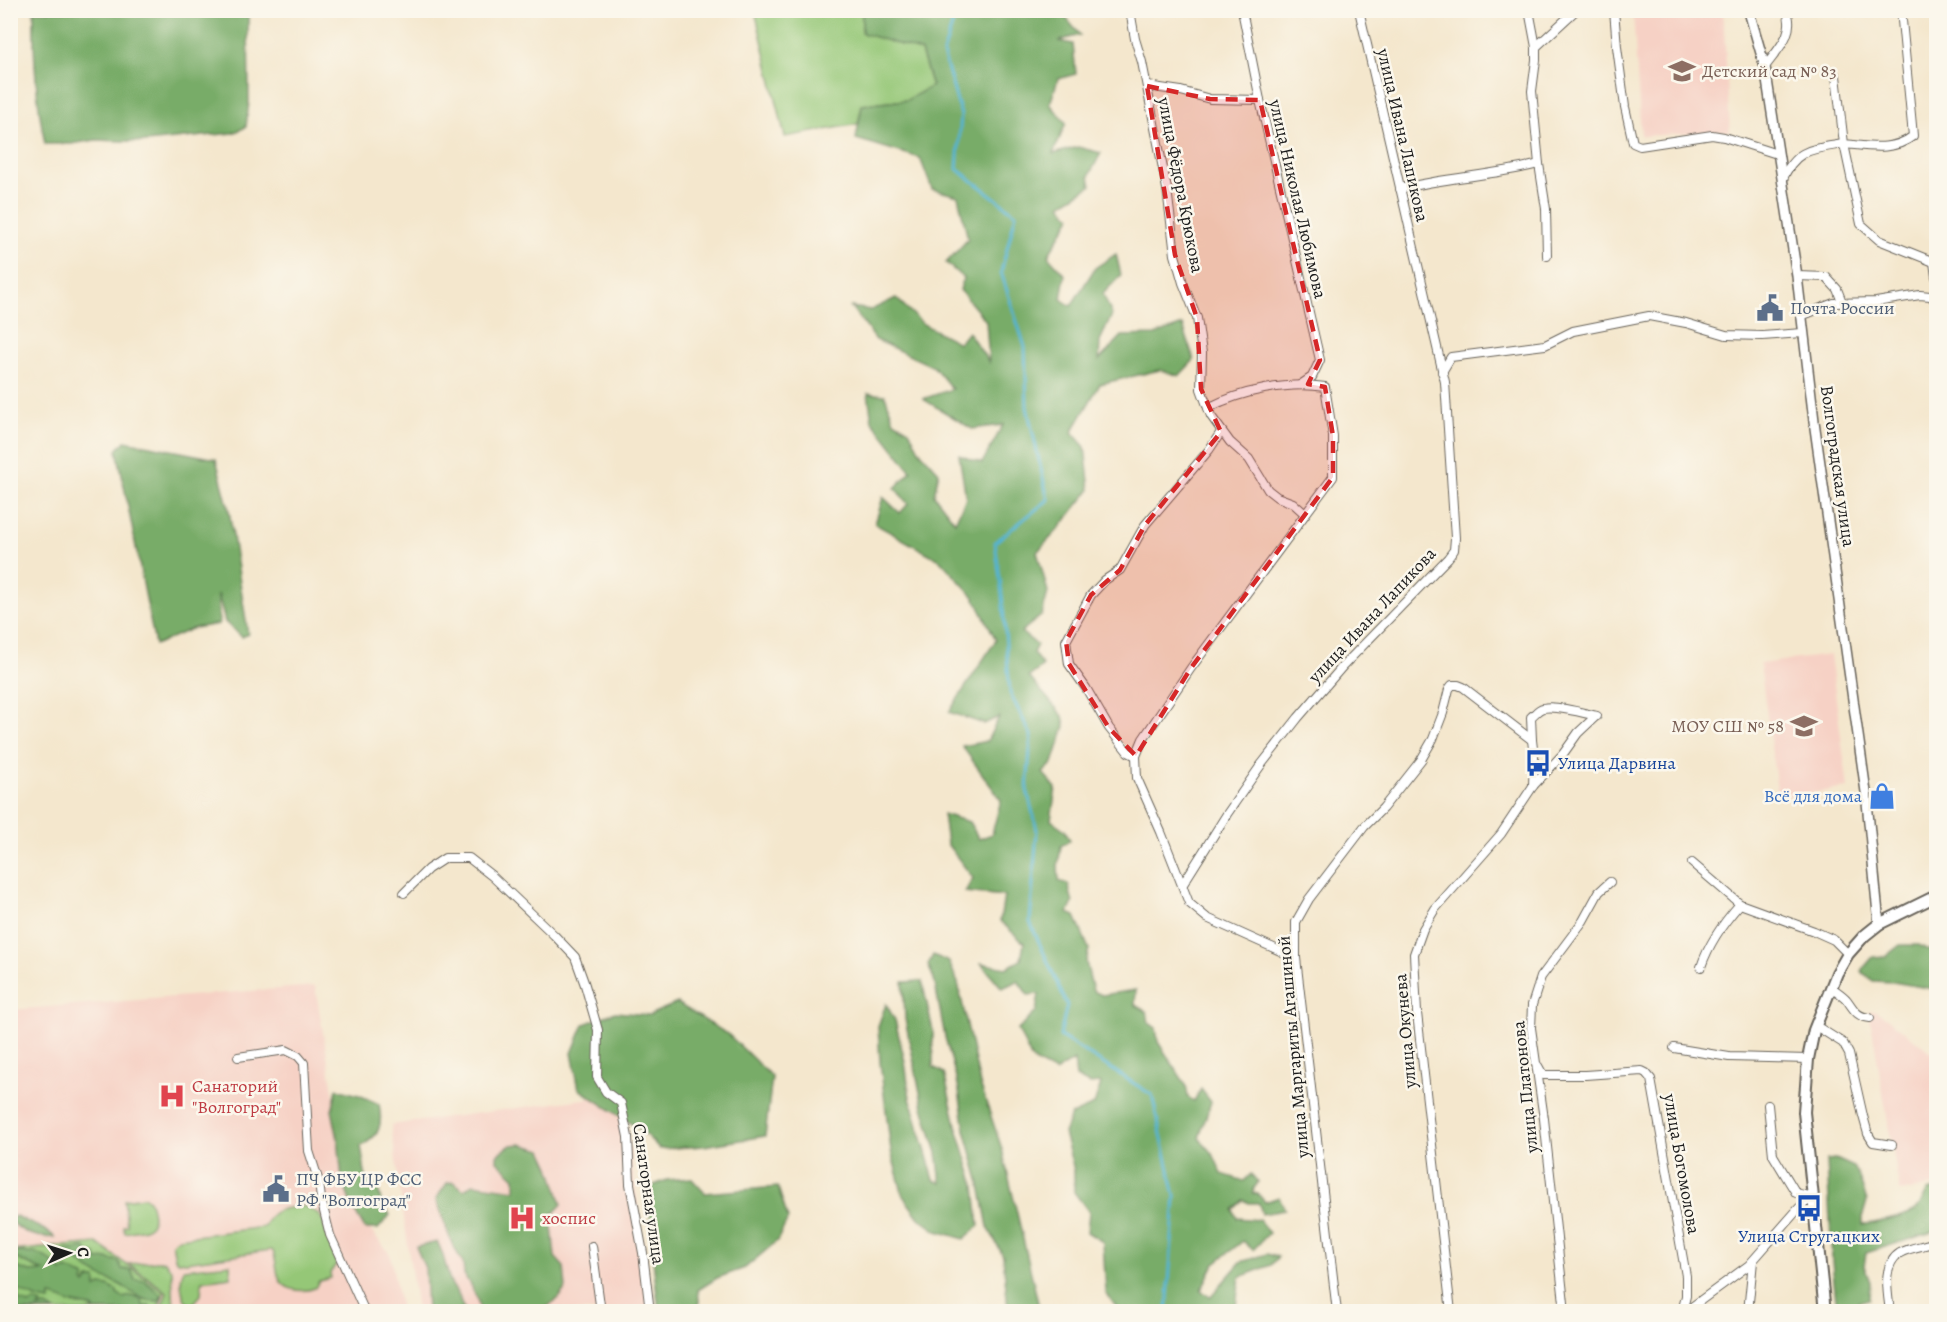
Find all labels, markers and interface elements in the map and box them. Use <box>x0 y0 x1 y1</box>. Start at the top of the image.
street label: улица Ивана Лапикова <box>1371 45 1435 225</box>
school or university icon: Детский сад № 83 <box>1667 56 1697 86</box>
place label: Детский сад № 83 <box>1702 59 1837 83</box>
street label: улица Фёдора Крюкова <box>1152 94 1210 276</box>
street label: улица Николая Любимова <box>1263 96 1333 302</box>
public building icon: Почта России <box>1755 293 1785 323</box>
place label: Почта России <box>1790 296 1895 320</box>
street label: Волгоградская улица <box>1815 384 1861 549</box>
street label: улица Ивана Лапикова <box>1302 541 1442 689</box>
school or university icon: МОУ СШ № 58 <box>1789 711 1819 741</box>
place label: МОУ СШ № 58 <box>1671 714 1784 738</box>
bus stop icon: Улица Дарвина <box>1523 748 1553 778</box>
place label: Улица Дарвина <box>1558 751 1677 775</box>
shop icon: Всё для дома <box>1867 781 1897 811</box>
place label: Всё для дома <box>1764 784 1863 808</box>
street label: улица Маргариты Агашиной <box>1271 935 1315 1160</box>
street label: улица Окунева <box>1388 972 1422 1090</box>
street label: улица Платонова <box>1506 1019 1544 1155</box>
place label: Санаторий "Волгоград" <box>192 1074 281 1119</box>
hospital icon: Санаторий "Волгоград" <box>157 1081 187 1111</box>
street label: улица Богомолова <box>1658 1091 1706 1237</box>
street label: Санаторная улица <box>627 1122 671 1267</box>
place label: ПЧ ФБУ ЦР ФСС РФ "Волгоград" <box>296 1167 422 1212</box>
public building icon: ПЧ ФБУ ЦР ФСС РФ "Волгоград" <box>261 1174 291 1204</box>
bus stop icon: Улица Стругацких <box>1794 1193 1824 1223</box>
hospital icon: хоспис <box>507 1203 537 1233</box>
place label: хоспис <box>542 1206 596 1230</box>
north arrow <box>39 1223 99 1283</box>
place label: Улица Стругацких <box>1738 1224 1880 1248</box>
text: С <box>72 1247 94 1258</box>

